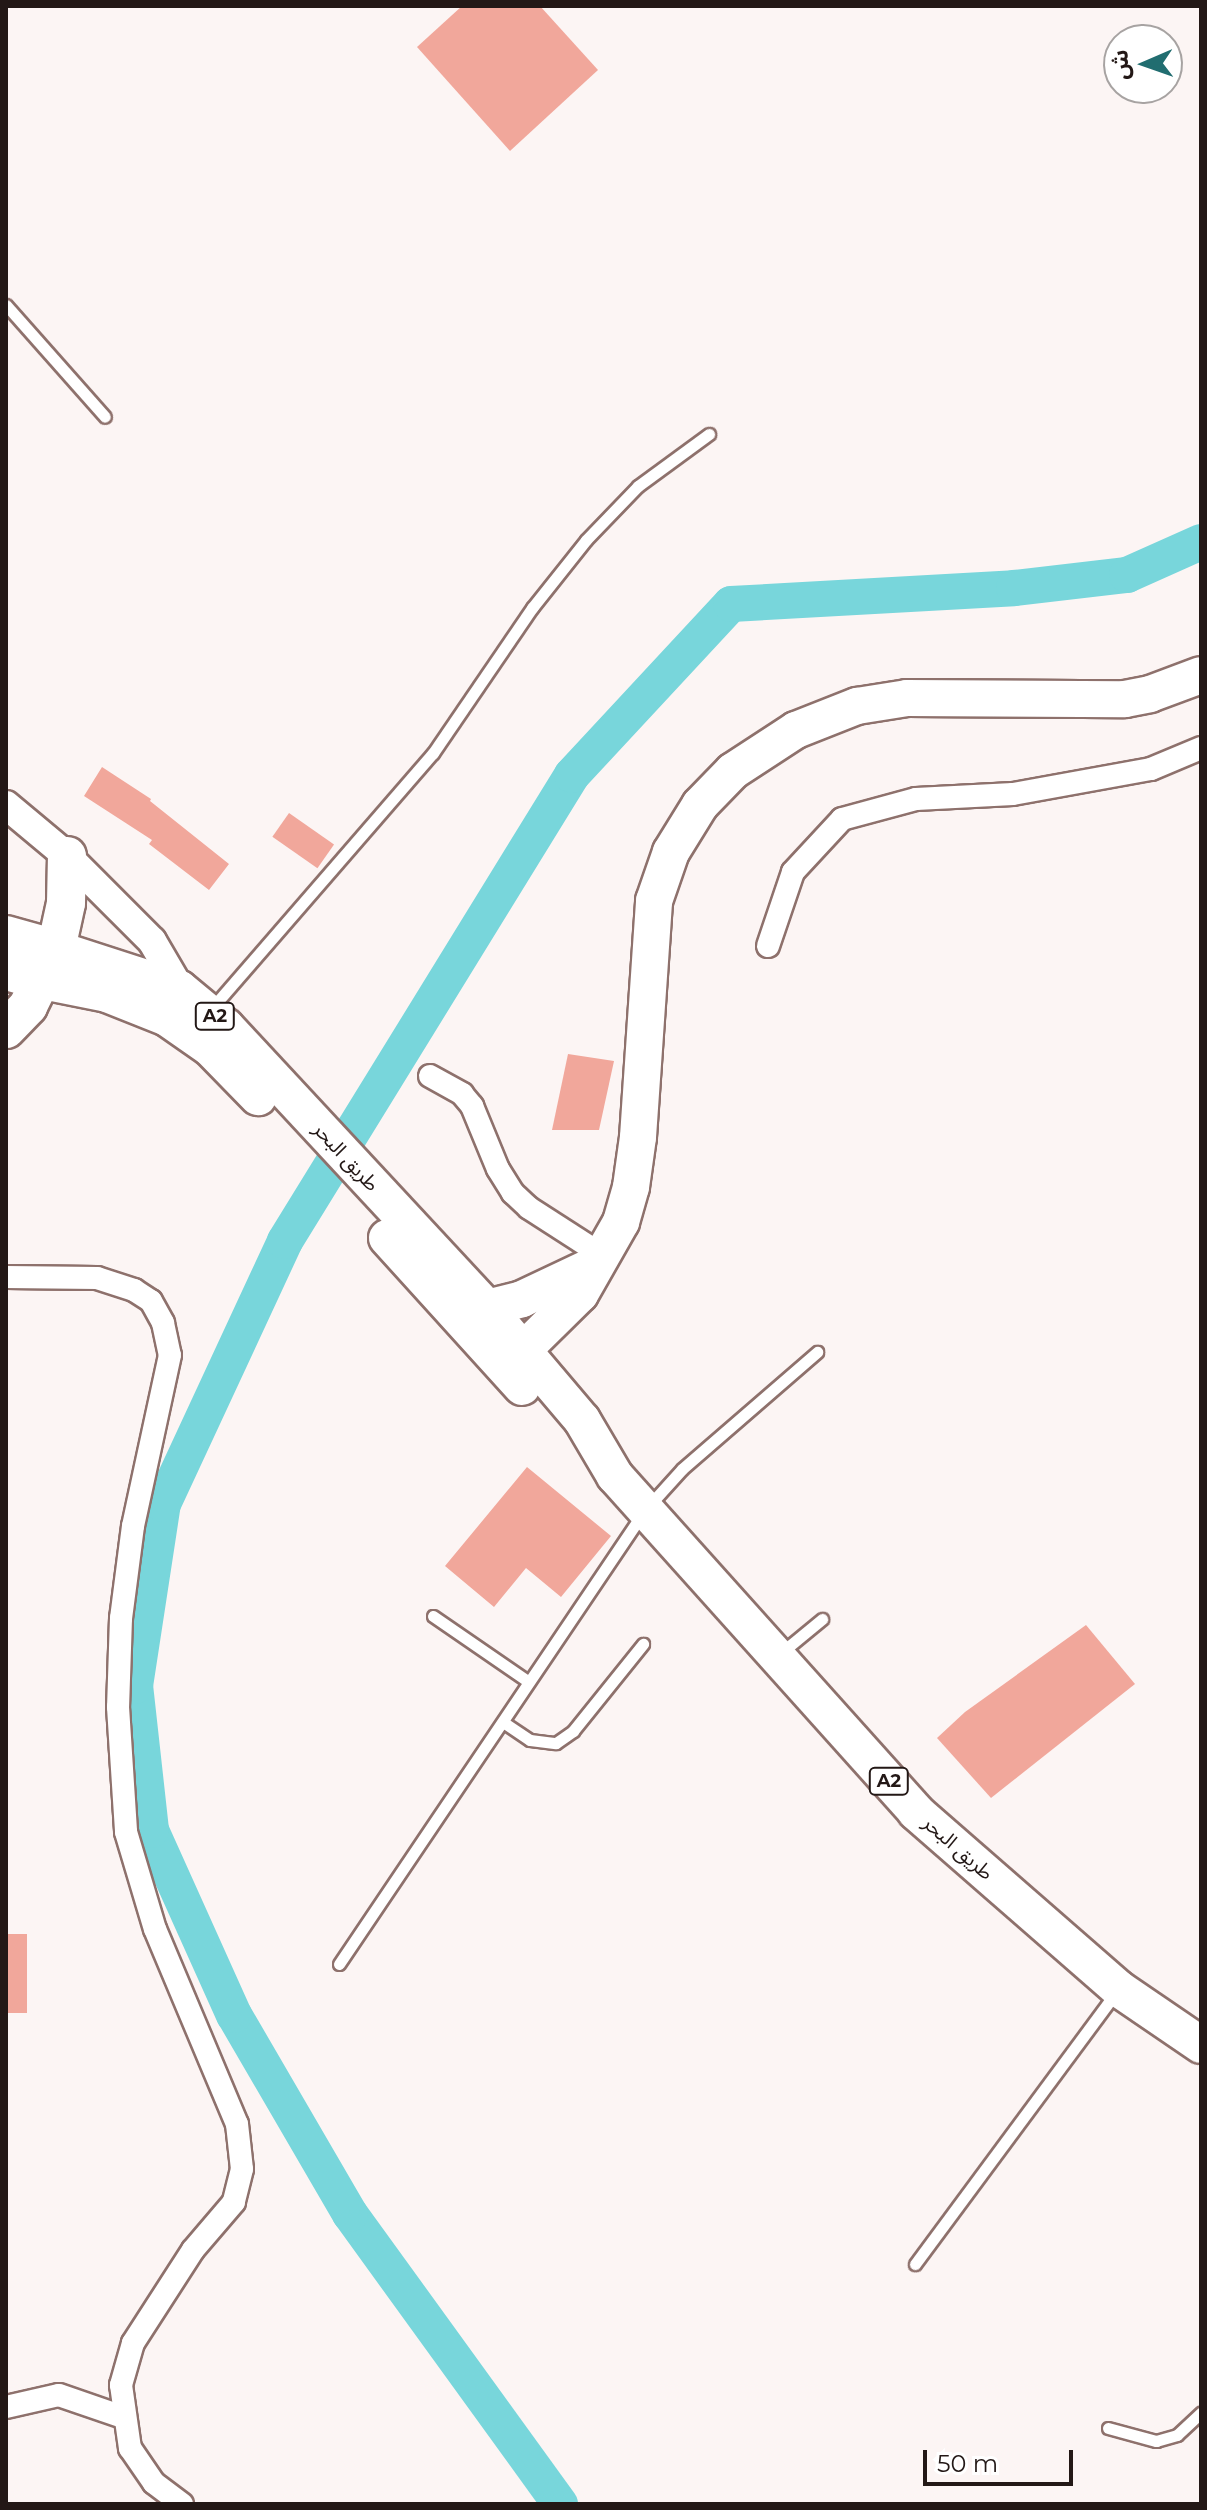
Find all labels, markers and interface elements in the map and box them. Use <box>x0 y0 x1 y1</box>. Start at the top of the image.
north arrow <box>1103 24 1183 104</box>
text: ش <box>1106 49 1135 80</box>
road number: A2 <box>193 1002 237 1030</box>
street label: طريق البحر <box>308 1117 384 1197</box>
road number: A2 <box>867 1767 911 1795</box>
street label: طريق البحر <box>918 1811 998 1885</box>
scale bar <box>927 2434 1077 2484</box>
text: 50 m <box>937 2449 998 2478</box>

